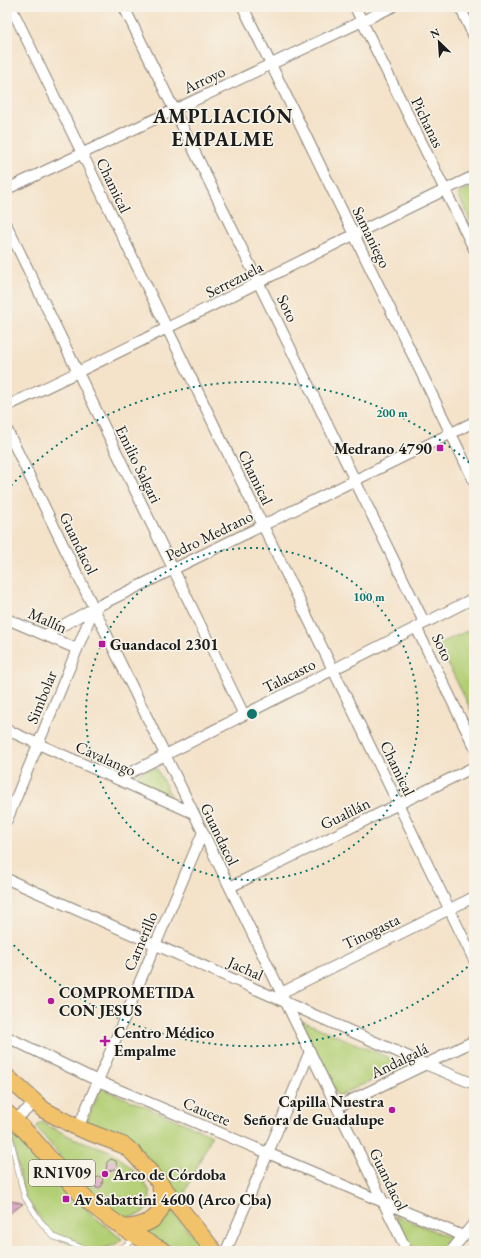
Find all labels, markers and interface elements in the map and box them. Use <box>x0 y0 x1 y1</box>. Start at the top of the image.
north arrow <box>419 22 459 62</box>
text: N <box>428 25 442 41</box>
street label: Arroyo <box>179 61 229 99</box>
street label: Pichanas <box>406 93 449 151</box>
district label: AMPLIACIÓN EMPALME <box>152 103 293 152</box>
street label: Chamical <box>91 154 136 216</box>
street label: Samaniego <box>348 203 396 272</box>
street label: Serrezuela <box>202 256 267 303</box>
street label: Soto <box>272 291 303 326</box>
text: 200 m <box>376 405 408 421</box>
street label: Emilio Salgari <box>111 422 167 507</box>
place label: Medrano 4790 <box>334 438 433 459</box>
marker: Medrano 4790 <box>435 443 445 453</box>
street label: Chamical <box>233 446 278 508</box>
street label: Pedro Medrano <box>162 505 257 566</box>
street label: Guandacol <box>54 508 103 578</box>
text: 100 m <box>353 589 385 605</box>
street label: Mallín <box>25 603 71 639</box>
street label: Soto <box>427 630 458 665</box>
place label: Guandacol 2301 <box>110 634 219 655</box>
marker: Guandacol 2301 <box>97 639 107 649</box>
street label: Talacasto <box>259 653 319 698</box>
street label: Simbolar <box>21 667 62 727</box>
centre of rings <box>245 707 259 721</box>
street label: Cavalango <box>72 736 139 781</box>
street label: Chamical <box>375 737 420 799</box>
street label: Gualilán <box>317 792 374 834</box>
street label: Guandacol <box>195 799 244 869</box>
street label: Carnerillo <box>119 908 162 974</box>
street label: Tinogasta <box>339 908 404 954</box>
street label: Jachal <box>223 951 267 986</box>
place label: COMPROMETIDA CON JESUS <box>59 982 195 1021</box>
marker: COMPROMETIDA CON JESUS <box>46 996 56 1006</box>
place label: Centro Médico Empalme <box>114 1022 214 1061</box>
marker: Centro Médico Empalme <box>99 1035 111 1047</box>
street label: Andalgalá <box>366 1037 432 1084</box>
place label: Capilla Nuestra Señora de Guadalupe <box>244 1091 385 1130</box>
street label: Caucete <box>180 1092 234 1131</box>
marker: Capilla Nuestra Señora de Guadalupe <box>387 1105 397 1115</box>
street label: Guandacol <box>364 1144 413 1214</box>
road number: RN1V09 <box>29 1160 95 1186</box>
place label: Arco de Córdoba <box>112 1164 227 1185</box>
marker: Arco de Córdoba <box>100 1169 110 1179</box>
place label: Av Sabattini 4600 (Arco Cba) <box>73 1189 271 1210</box>
marker: Av Sabattini 4600 (Arco Cba) <box>61 1194 71 1204</box>

